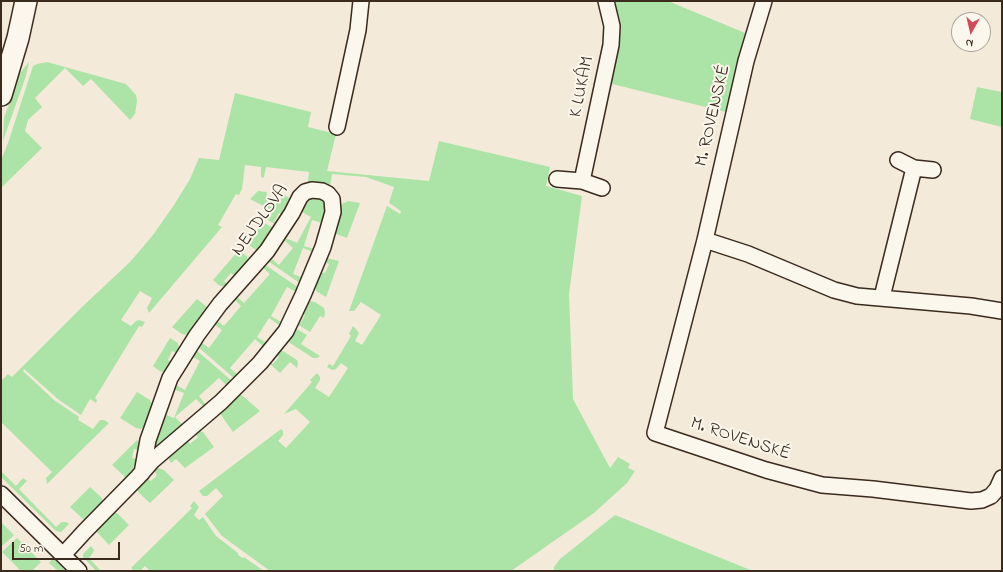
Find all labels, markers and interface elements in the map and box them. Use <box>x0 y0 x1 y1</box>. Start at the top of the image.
north arrow <box>951 12 991 52</box>
text: N <box>965 34 974 51</box>
street label: K LUKÁM <box>566 54 600 120</box>
street label: M. ROVENSKÉ <box>692 63 736 169</box>
street label: NEJDLOVA <box>228 181 294 261</box>
street label: M. ROVENSKÉ <box>687 414 793 466</box>
scale bar <box>14 534 122 560</box>
text: 50 m <box>19 540 43 558</box>

